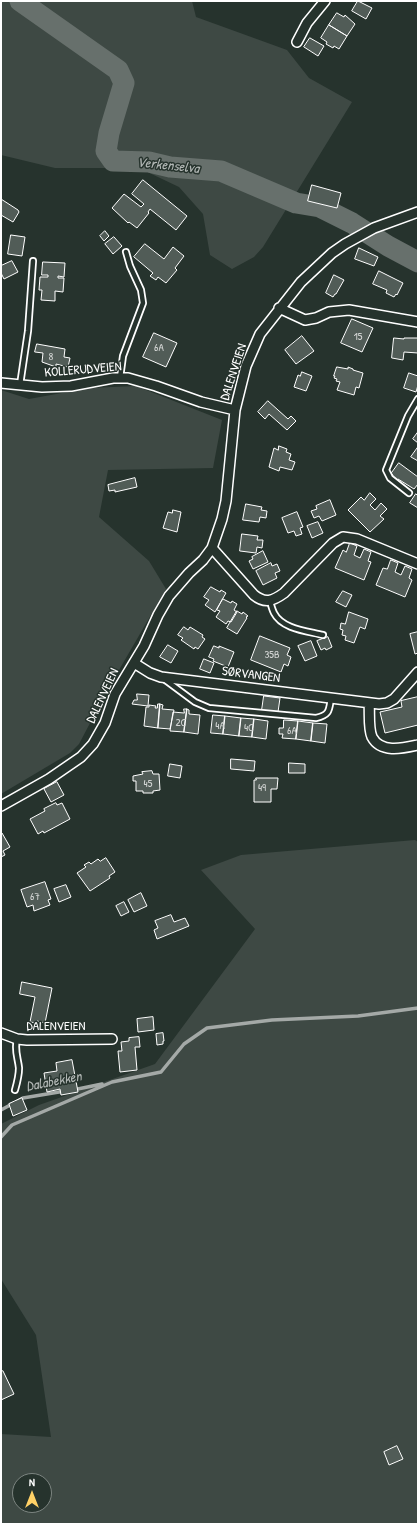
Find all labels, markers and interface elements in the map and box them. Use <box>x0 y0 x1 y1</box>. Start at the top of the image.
water label: Verkenselva <box>136 154 200 178</box>
house number: 15 <box>354 330 362 344</box>
house number: 6A <box>154 341 164 355</box>
street label: DALENVEIEN <box>217 342 251 402</box>
house number: 8 <box>49 350 53 364</box>
street label: KOLLERUDVEIEN <box>44 359 122 381</box>
house number: 35B <box>264 648 280 662</box>
street label: SØRVANGEN <box>221 664 281 686</box>
street label: DALENVEIEN <box>84 666 122 726</box>
house number: 2C <box>175 716 187 730</box>
house number: 4A <box>215 719 225 733</box>
house number: 4C <box>244 721 254 735</box>
house number: 6A <box>287 724 297 738</box>
house number: 45 <box>144 777 152 791</box>
house number: 49 <box>258 781 266 795</box>
house number: 67 <box>30 890 40 904</box>
street label: DALENVEIEN <box>27 1019 85 1035</box>
water label: Dalabekken <box>25 1068 83 1096</box>
north arrow <box>12 1473 52 1513</box>
text: N <box>29 1475 35 1489</box>

